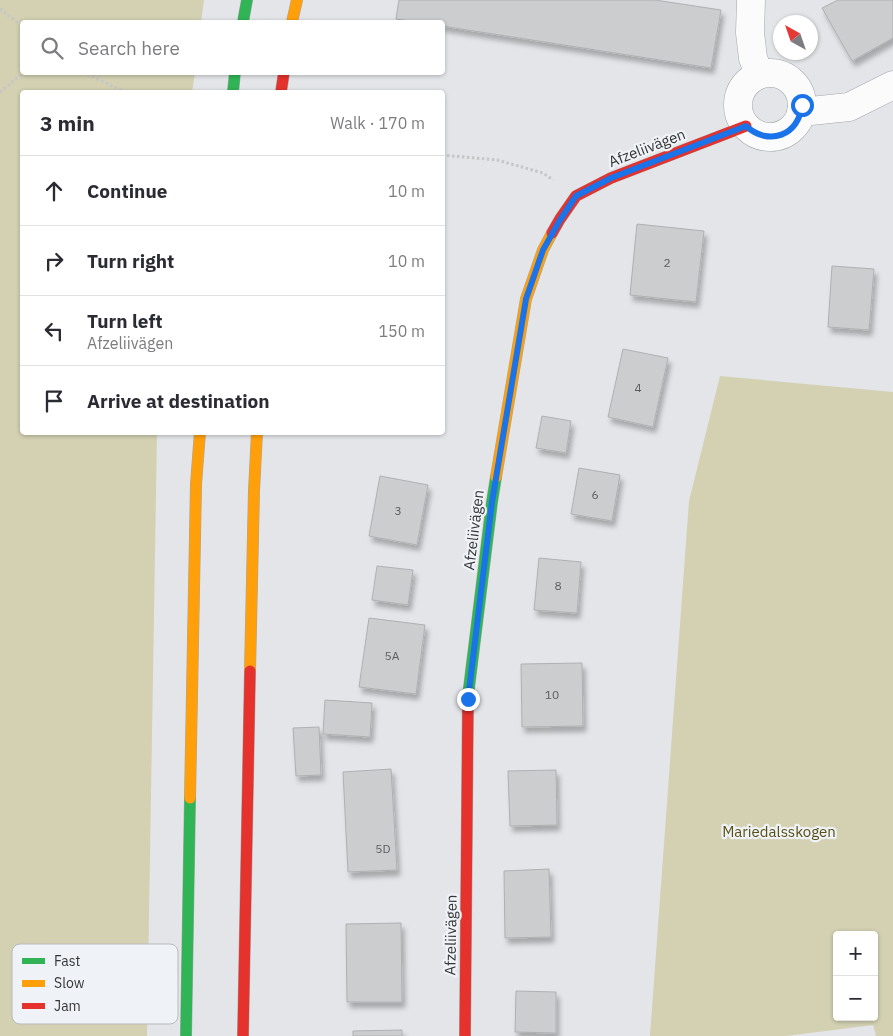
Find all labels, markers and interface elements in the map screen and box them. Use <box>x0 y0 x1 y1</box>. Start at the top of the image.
north arrow <box>773 15 818 60</box>
search box <box>20 20 445 75</box>
icon: search <box>38 34 66 62</box>
text: Search here <box>78 36 180 60</box>
route start <box>791 94 814 117</box>
text: 3 min <box>40 109 95 137</box>
text: Walk · 170 m <box>330 113 425 133</box>
street label: Afzeliivägen <box>606 124 688 171</box>
icon: ahead <box>40 177 68 205</box>
text: Continue <box>87 179 167 203</box>
text: 10 m <box>388 181 425 201</box>
icon: right <box>40 247 68 275</box>
text: Turn right <box>87 249 174 273</box>
text: 10 m <box>388 251 425 271</box>
house number: 2 <box>663 255 671 270</box>
text: Turn left <box>87 309 163 333</box>
icon: left <box>40 317 68 345</box>
text: 150 m <box>378 321 425 341</box>
text: Afzeliivägen <box>87 333 173 353</box>
house number: 4 <box>634 380 642 395</box>
icon: arrive <box>40 387 68 415</box>
text: Arrive at destination <box>87 389 270 413</box>
house number: 6 <box>591 487 599 502</box>
street label: Afzeliivägen <box>459 489 488 571</box>
house number: 3 <box>394 503 402 518</box>
house number: 8 <box>554 578 562 593</box>
house number: 5A <box>385 648 400 663</box>
house number: 10 <box>545 687 559 702</box>
route end <box>457 688 480 711</box>
park label: Mariedalsskogen <box>722 822 836 841</box>
house number: 5D <box>375 841 391 856</box>
street label: Afzeliivägen <box>440 894 461 976</box>
map controls <box>833 931 878 1021</box>
button: + <box>833 931 878 976</box>
legend <box>12 944 178 1024</box>
text: Fast <box>54 952 80 970</box>
text: Slow <box>54 974 85 992</box>
button: − <box>833 976 878 1021</box>
text: Jam <box>54 997 81 1015</box>

